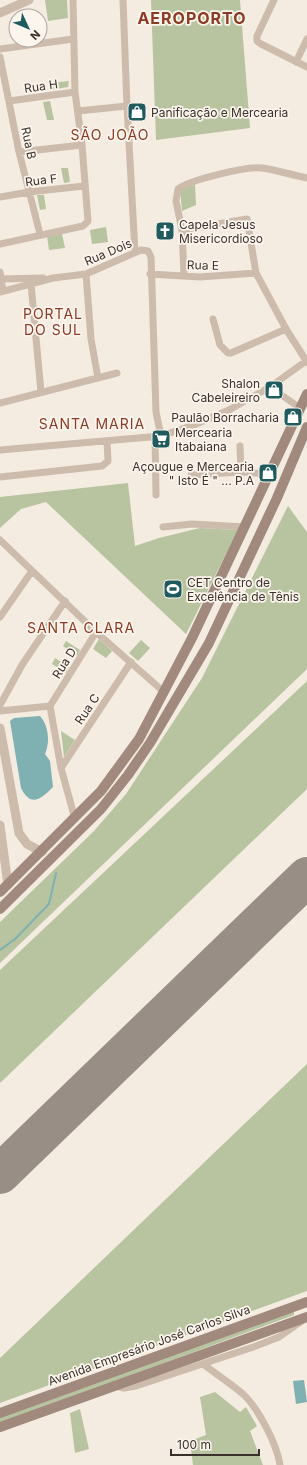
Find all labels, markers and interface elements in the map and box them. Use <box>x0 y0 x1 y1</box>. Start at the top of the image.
north arrow <box>8 8 48 48</box>
district label: AEROPORTO <box>137 8 247 28</box>
text: N <box>27 27 43 43</box>
street label: Rua H <box>23 76 59 96</box>
shop icon: Panificação e Mercearia <box>126 101 148 123</box>
place label: Panificação e Mercearia <box>151 105 288 120</box>
street label: Rua B <box>18 125 40 161</box>
district label: SÃO JOÃO <box>71 126 149 143</box>
street label: Rua F <box>24 171 58 189</box>
place label: Capela Jesus Misericordioso <box>179 217 263 246</box>
church icon: Capela Jesus Misericordioso <box>154 220 176 242</box>
street label: Rua Dois <box>82 235 134 269</box>
street label: Rua E <box>187 257 219 273</box>
district label: PORTAL DO SUL <box>23 305 83 338</box>
place label: Shalon Cabeleireiro <box>192 376 260 405</box>
shop icon: Shalon Cabeleireiro <box>263 379 285 401</box>
shop icon: Paulão Borracharia <box>282 406 304 428</box>
place label: Paulão Borracharia <box>171 410 279 425</box>
district label: SANTA MARIA <box>39 415 145 432</box>
place label: Mercearia Itabaiana <box>175 425 232 454</box>
supermarket icon: Mercearia Itabaiana <box>150 428 172 450</box>
place label: Açougue e Mercearia " Isto É " ... P.A <box>132 459 254 488</box>
shop icon: Açougue e Mercearia " Isto É " ... P.A <box>257 462 279 484</box>
place label: CET Centro de Excelência de Tênis <box>187 575 299 604</box>
sports icon: CET Centro de Excelência de Tênis <box>162 578 184 600</box>
district label: SANTA CLARA <box>27 619 135 636</box>
street label: Rua D <box>49 645 79 681</box>
street label: Rua C <box>71 691 103 727</box>
street label: Avenida Empresário José Carlos Silva <box>46 1301 252 1389</box>
scale bar <box>171 1431 259 1457</box>
text: 100 m <box>177 1437 211 1452</box>

